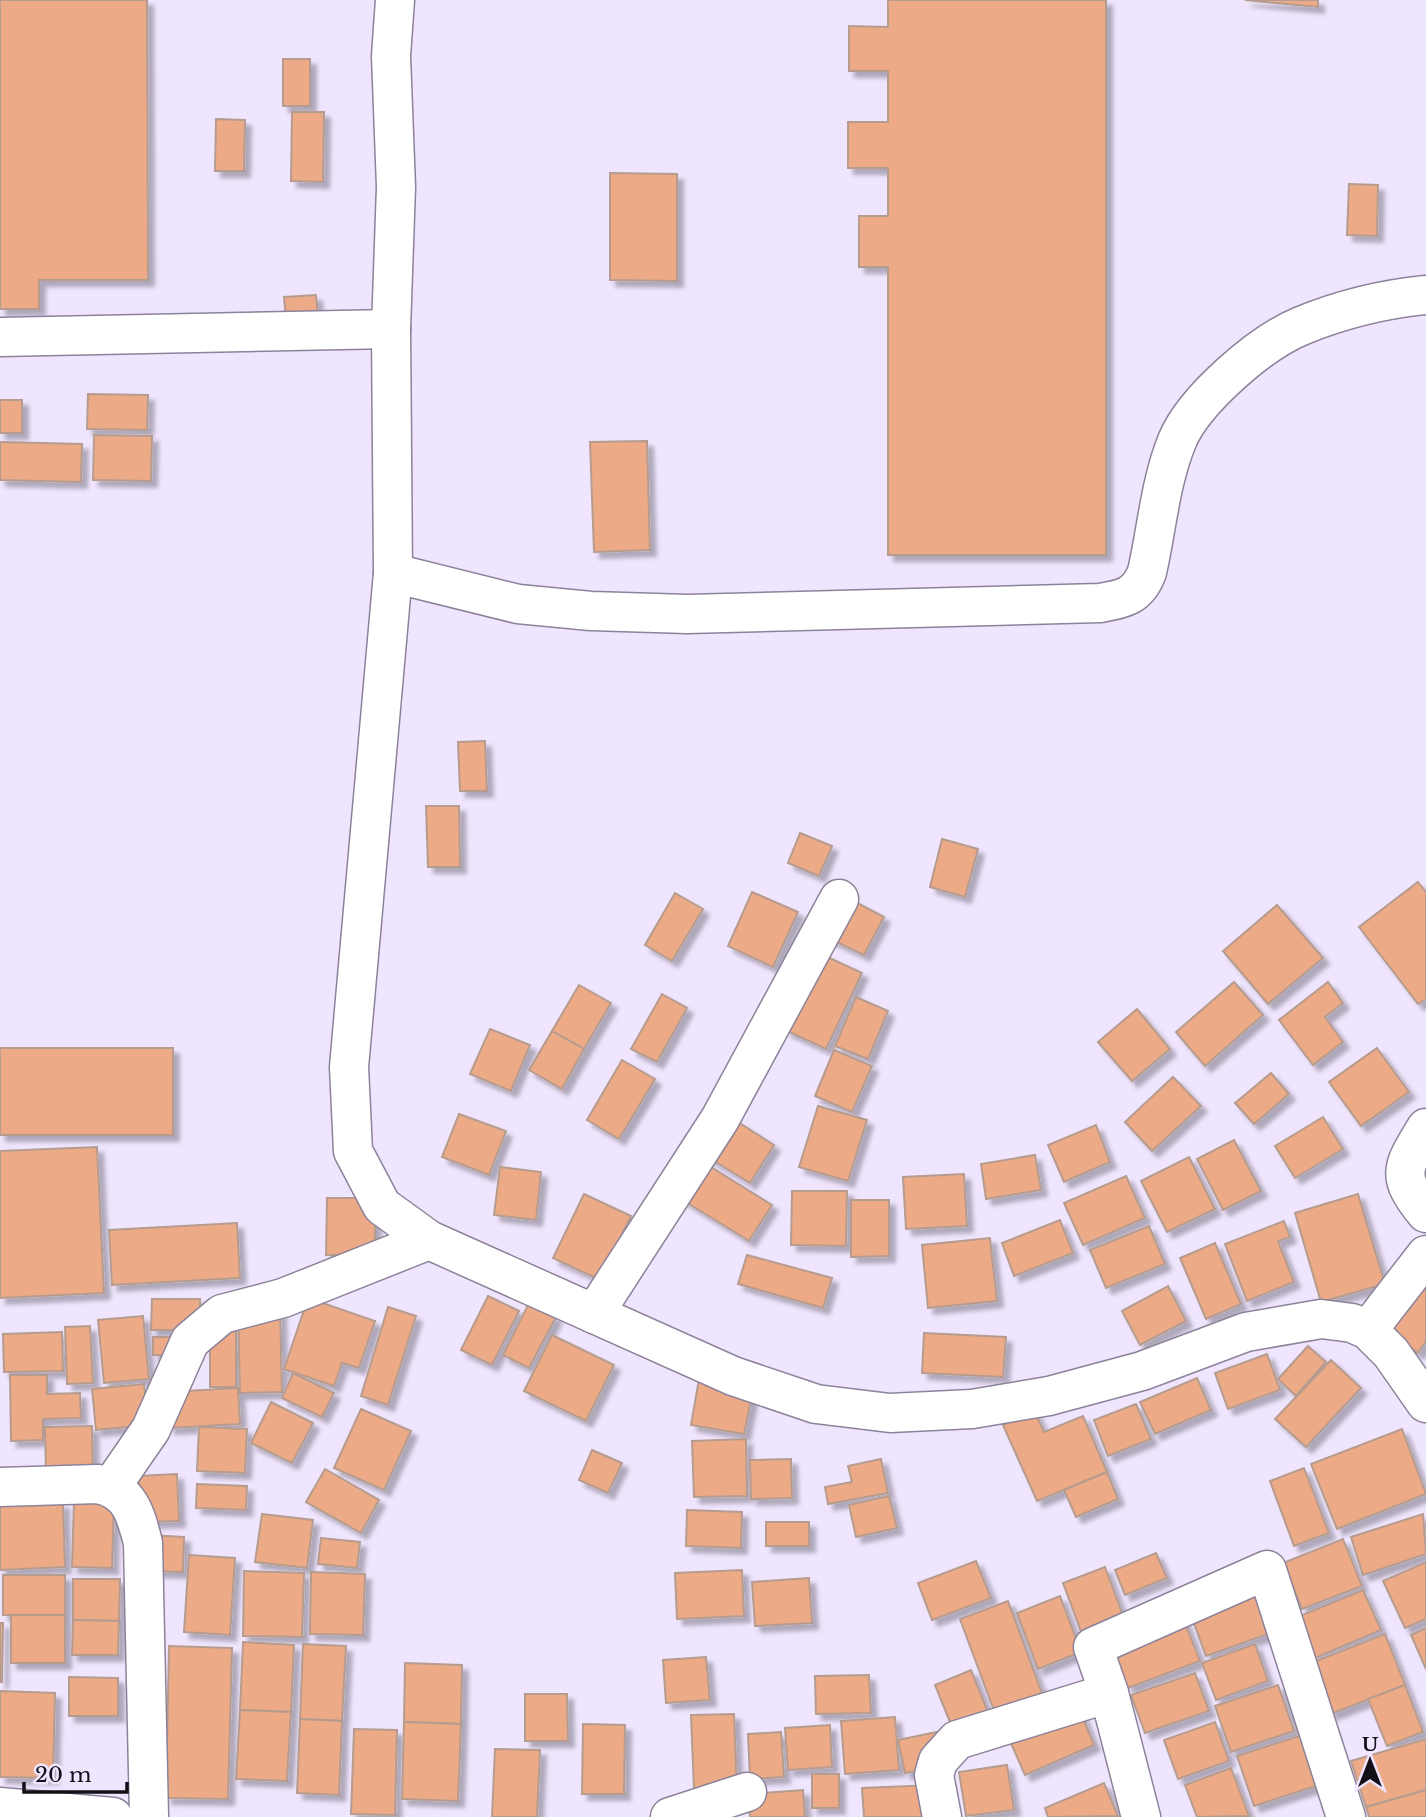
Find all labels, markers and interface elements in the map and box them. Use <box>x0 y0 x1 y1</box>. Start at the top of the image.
north arrow <box>1335 1726 1405 1796</box>
text: U <box>1362 1733 1379 1756</box>
scale bar <box>24 1750 128 1794</box>
text: 20 m <box>35 1762 92 1788</box>

